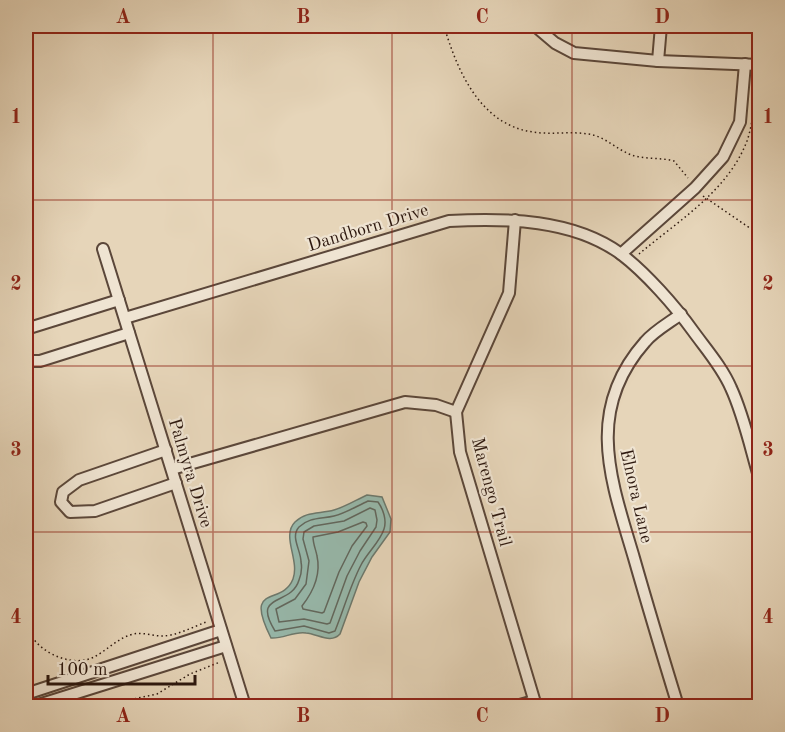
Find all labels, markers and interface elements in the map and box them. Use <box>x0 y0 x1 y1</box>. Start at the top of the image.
text: A <box>115 8 131 28</box>
text: B <box>296 8 310 28</box>
text: C <box>475 8 489 28</box>
text: D <box>654 8 670 28</box>
text: 1 <box>10 108 22 128</box>
text: 1 <box>762 108 774 128</box>
street label: Dandborn Drive <box>305 201 431 255</box>
text: 2 <box>10 275 22 295</box>
text: 2 <box>762 275 774 295</box>
street label: Palmyra Drive <box>165 416 215 530</box>
street label: Marengo Trail <box>468 436 514 549</box>
text: 3 <box>10 441 22 461</box>
text: 3 <box>762 441 774 461</box>
street label: Elnora Lane <box>616 447 656 545</box>
text: 4 <box>10 608 22 628</box>
text: 4 <box>762 608 774 628</box>
scale bar <box>48 648 195 686</box>
text: 100 m <box>57 661 108 679</box>
text: A <box>115 707 131 727</box>
text: B <box>296 707 310 727</box>
text: C <box>475 707 489 727</box>
text: D <box>654 707 670 727</box>

